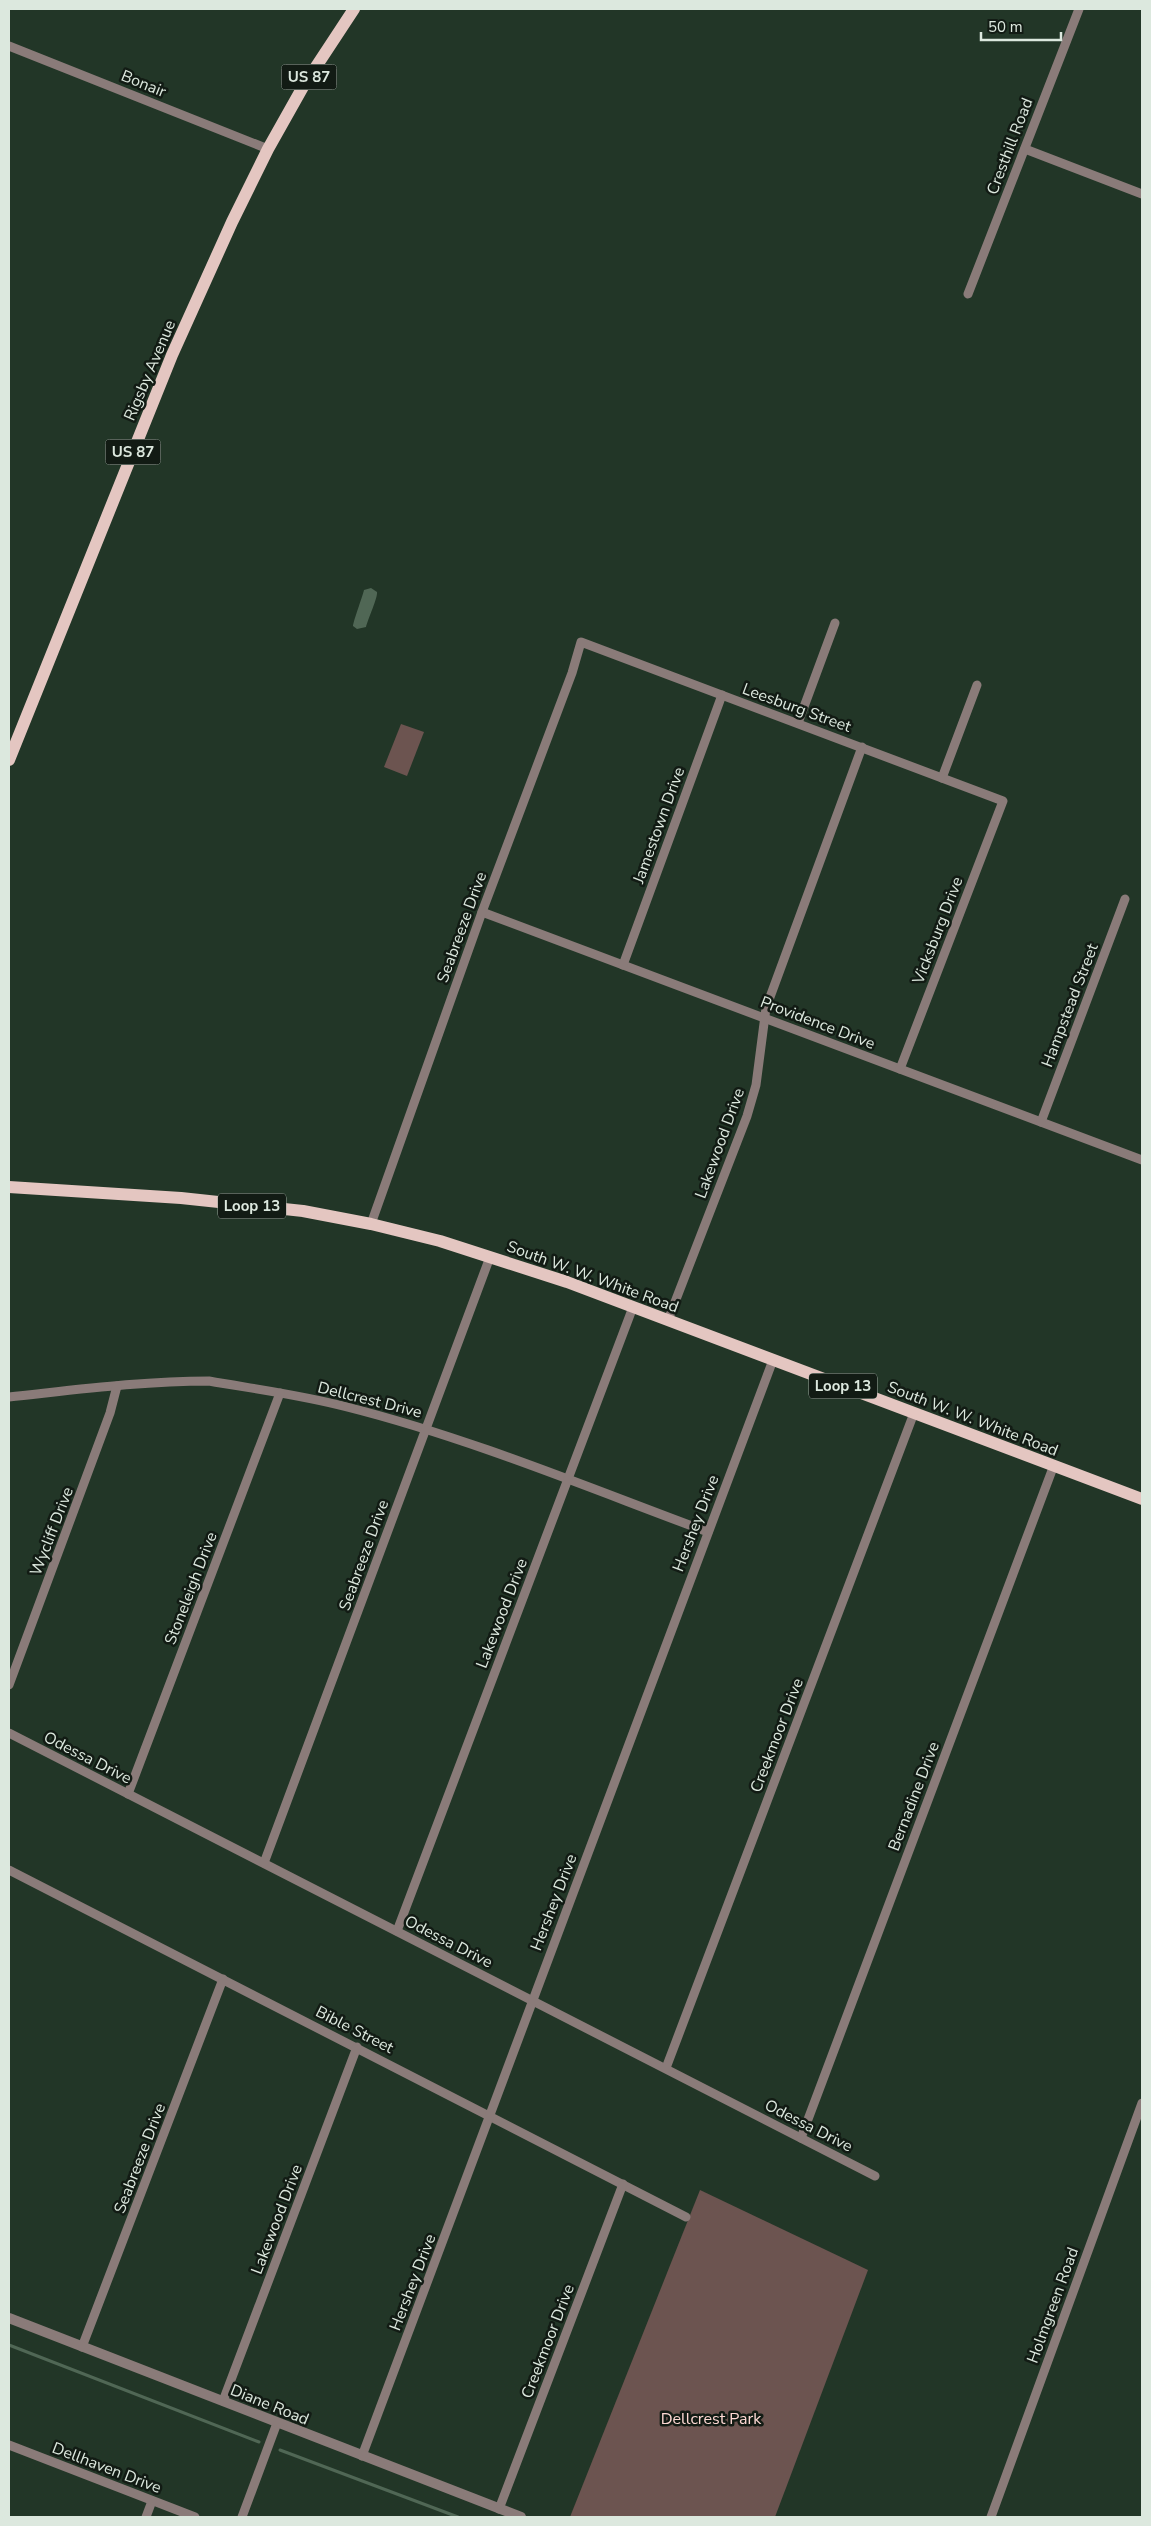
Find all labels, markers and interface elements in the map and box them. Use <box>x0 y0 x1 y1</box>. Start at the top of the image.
scale bar <box>981 10 1061 42</box>
text: 50 m <box>988 17 1023 37</box>
road number: US 87 <box>282 64 336 90</box>
street label: Bonair <box>118 65 170 103</box>
street label: Cresthill Road <box>981 95 1038 198</box>
street label: Rigsby Avenue <box>119 317 181 424</box>
road number: US 87 <box>106 440 160 464</box>
street label: Leesburg Street <box>739 678 855 738</box>
street label: Jamestown Drive <box>627 764 690 888</box>
street label: Seabreeze Drive <box>432 869 492 986</box>
street label: Vicksburg Drive <box>907 874 968 988</box>
street label: Hampstead Street <box>1036 940 1104 1070</box>
street label: Providence Drive <box>757 991 878 1055</box>
street label: Lakewood Drive <box>690 1085 750 1202</box>
road number: Loop 13 <box>218 1194 286 1218</box>
street label: South W. W. White Road <box>504 1236 682 1318</box>
road number: Loop 13 <box>809 1374 877 1398</box>
street label: Dellcrest Drive <box>315 1376 424 1424</box>
street label: South W. W. White Road <box>884 1376 1061 1462</box>
street label: Hershey Drive <box>667 1472 724 1575</box>
street label: Wycliff Drive <box>25 1484 79 1579</box>
street label: Seabreeze Drive <box>334 1497 394 1614</box>
street label: Stoneleigh Drive <box>159 1529 223 1648</box>
street label: Lakewood Drive <box>471 1555 533 1671</box>
street label: Creekmoor Drive <box>745 1675 809 1796</box>
street label: Odessa Drive <box>40 1726 135 1789</box>
street label: Bernadine Drive <box>883 1739 945 1854</box>
street label: Hershey Drive <box>525 1851 582 1954</box>
street label: Odessa Drive <box>401 1910 496 1973</box>
street label: Bible Street <box>312 2001 398 2059</box>
street label: Odessa Drive <box>761 2094 856 2157</box>
street label: Seabreeze Drive <box>109 2100 171 2217</box>
street label: Lakewood Drive <box>246 2161 308 2277</box>
street label: Hershey Drive <box>384 2231 441 2334</box>
street label: Holmgreen Road <box>1022 2244 1084 2366</box>
street label: Creekmoor Drive <box>516 2281 580 2402</box>
street label: Diane Road <box>227 2379 312 2431</box>
park label: Dellcrest Park <box>661 2408 762 2430</box>
street label: Dellhaven Drive <box>49 2437 164 2499</box>

